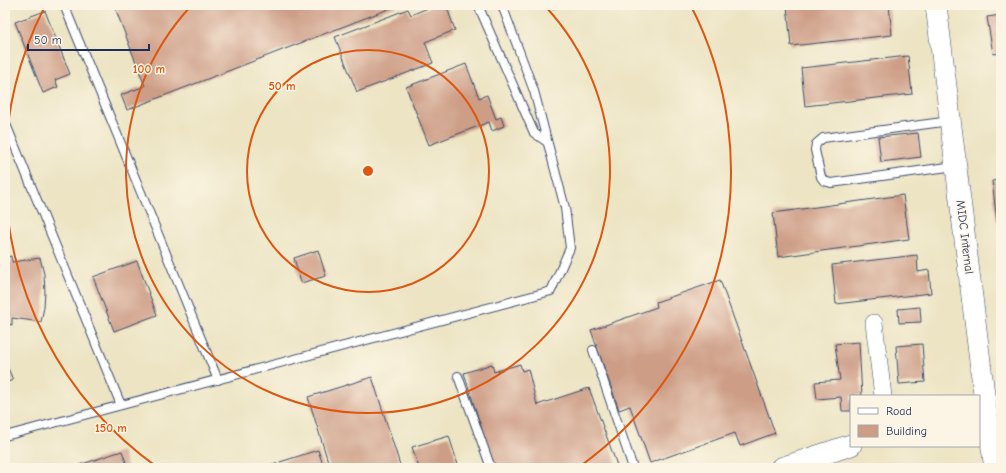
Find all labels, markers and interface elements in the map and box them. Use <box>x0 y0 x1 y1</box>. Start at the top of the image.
scale bar <box>28 26 149 52</box>
text: 50 m <box>34 33 62 47</box>
text: 100 m <box>133 62 165 76</box>
text: 50 m <box>268 79 296 93</box>
centre of rings <box>361 164 375 178</box>
street label: MIDC Internal <box>954 199 976 275</box>
legend <box>850 395 980 447</box>
text: Road <box>886 404 912 418</box>
text: 150 m <box>95 421 127 435</box>
text: Building <box>886 424 927 438</box>

